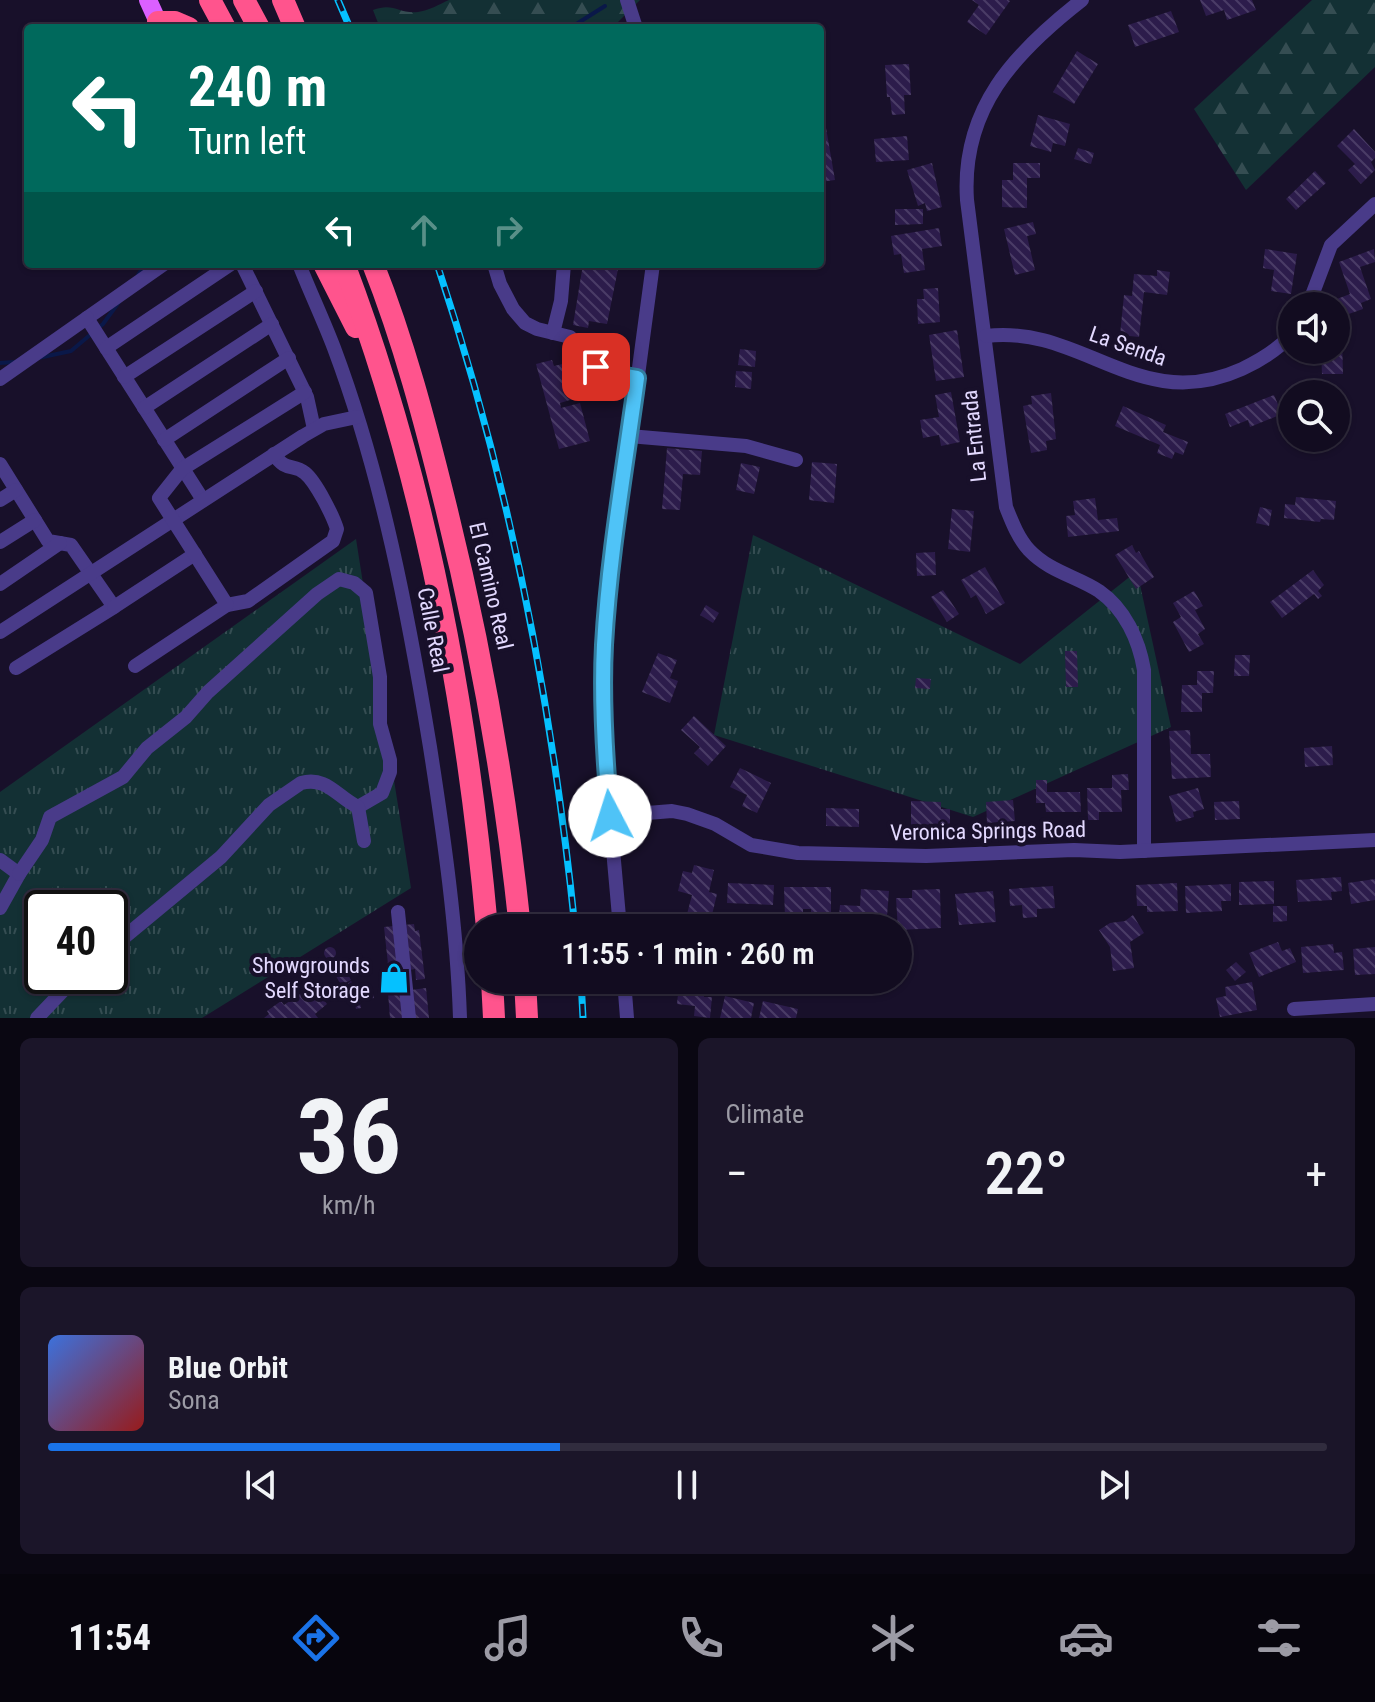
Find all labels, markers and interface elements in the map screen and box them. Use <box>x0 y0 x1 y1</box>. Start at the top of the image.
text: 240 m <box>188 54 327 120</box>
icon: left <box>56 56 160 160</box>
text: Turn left <box>188 121 306 163</box>
icon: left <box>318 208 362 252</box>
icon: ahead <box>402 208 446 252</box>
icon: right <box>486 208 530 252</box>
map controls <box>1278 292 1350 452</box>
button: sound <box>1278 292 1350 364</box>
street label: La Senda <box>1086 321 1170 371</box>
pin <box>562 333 630 401</box>
icon: arrive <box>574 345 618 389</box>
button: search <box>1278 380 1350 452</box>
street label: La Entrada <box>957 389 991 483</box>
street label: El Camino Real <box>464 520 518 652</box>
street label: Calle Real <box>413 585 453 675</box>
position arrow <box>568 774 652 858</box>
street label: Veronica Springs Road <box>890 817 1086 845</box>
speed limit sign: 40 <box>24 890 128 994</box>
text: 11:55 · 1 min · 260 m <box>561 936 815 971</box>
place label: Showgrounds Self Storage <box>252 953 370 1003</box>
shop icon: Showgrounds Self Storage <box>377 961 411 995</box>
text: 36 <box>296 1077 401 1198</box>
text: Climate <box>726 1099 804 1129</box>
text: 22° <box>985 1138 1068 1209</box>
text: − <box>726 1148 748 1200</box>
text: + <box>1305 1148 1327 1200</box>
text: km/h <box>322 1190 376 1220</box>
text: Blue Orbit <box>168 1350 288 1385</box>
text: Sona <box>168 1385 220 1415</box>
icon: previous <box>239 1463 283 1507</box>
icon: pause <box>665 1463 709 1507</box>
icon: next <box>1092 1463 1136 1507</box>
icon: directions <box>288 1610 344 1666</box>
icon: music <box>480 1610 536 1666</box>
icon: phone <box>673 1610 729 1666</box>
icon: climate <box>865 1610 921 1666</box>
icon: car <box>1058 1610 1114 1666</box>
icon: filters <box>1251 1610 1307 1666</box>
text: 11:54 <box>68 1617 151 1659</box>

